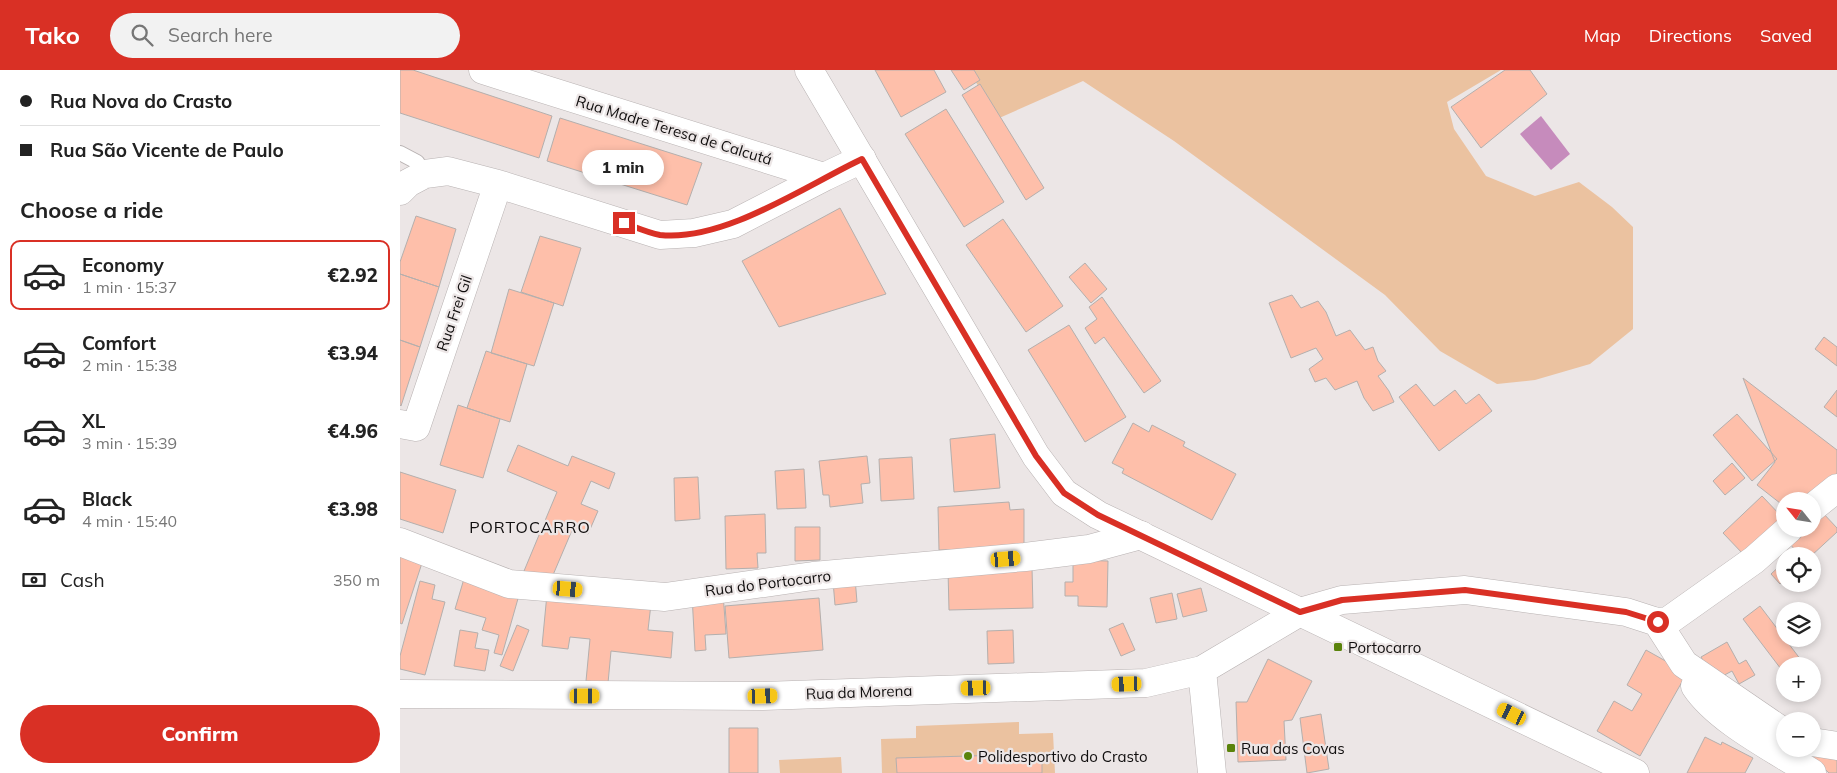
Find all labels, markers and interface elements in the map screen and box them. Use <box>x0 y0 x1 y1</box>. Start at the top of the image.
search box <box>110 13 460 58</box>
text: Tako <box>25 20 80 50</box>
icon: search <box>128 21 156 49</box>
text: Search here <box>168 23 273 47</box>
text: Map <box>1584 24 1621 47</box>
text: Directions <box>1649 24 1732 47</box>
text: Saved <box>1760 24 1812 47</box>
text: Rua Nova do Crasto <box>50 89 232 113</box>
street label: Rua Madre Teresa de Calcutá <box>574 91 774 169</box>
text: Rua São Vicente de Paulo <box>50 138 284 162</box>
callout: 1 min <box>583 150 665 186</box>
text: 1 min <box>602 157 644 177</box>
text: Choose a ride <box>20 196 163 224</box>
route end <box>613 212 635 234</box>
icon: car <box>22 253 67 298</box>
text: Economy <box>82 253 164 277</box>
text: €2.92 <box>327 263 378 287</box>
street label: Rua Frei Gil <box>432 272 476 354</box>
text: 1 min · 15:37 <box>82 277 177 297</box>
icon: car <box>22 331 67 376</box>
text: Comfort <box>82 331 156 355</box>
text: €3.94 <box>327 341 378 365</box>
text: 2 min · 15:38 <box>82 355 177 375</box>
icon: car <box>22 409 67 454</box>
text: XL <box>82 409 105 433</box>
text: €4.96 <box>327 419 378 443</box>
text: 3 min · 15:39 <box>82 433 177 453</box>
icon: car <box>22 487 67 532</box>
text: Black <box>82 487 132 511</box>
north arrow <box>1776 492 1821 538</box>
map controls <box>1776 492 1821 757</box>
text: €3.98 <box>327 497 378 521</box>
text: 4 min · 15:40 <box>82 511 177 531</box>
district label: PORTOCARRO <box>469 517 591 537</box>
button: locate <box>1776 547 1821 592</box>
car <box>990 550 1021 568</box>
icon: cash <box>20 566 48 594</box>
street label: Rua do Portocarro <box>704 566 832 600</box>
text: Cash <box>60 568 105 592</box>
text: 350 m <box>333 570 380 590</box>
car <box>552 580 583 598</box>
button: layers <box>1776 602 1821 647</box>
route start <box>1647 611 1669 633</box>
place label: Portocarro <box>1348 638 1421 657</box>
marker: Portocarro <box>1332 641 1344 653</box>
button: + <box>1776 657 1821 702</box>
car <box>1111 676 1142 692</box>
car <box>960 680 991 696</box>
street label: Rua da Morena <box>805 681 913 703</box>
car <box>747 688 778 704</box>
car <box>570 689 600 704</box>
car <box>1495 701 1528 727</box>
button: Confirm <box>20 705 380 763</box>
button: − <box>1776 712 1821 757</box>
place label: Rua das Covas <box>1241 739 1345 758</box>
marker: Rua das Covas <box>1225 742 1237 754</box>
place label: Polidesportivo do Crasto <box>978 747 1148 766</box>
marker: Polidesportivo do Crasto <box>962 750 974 762</box>

